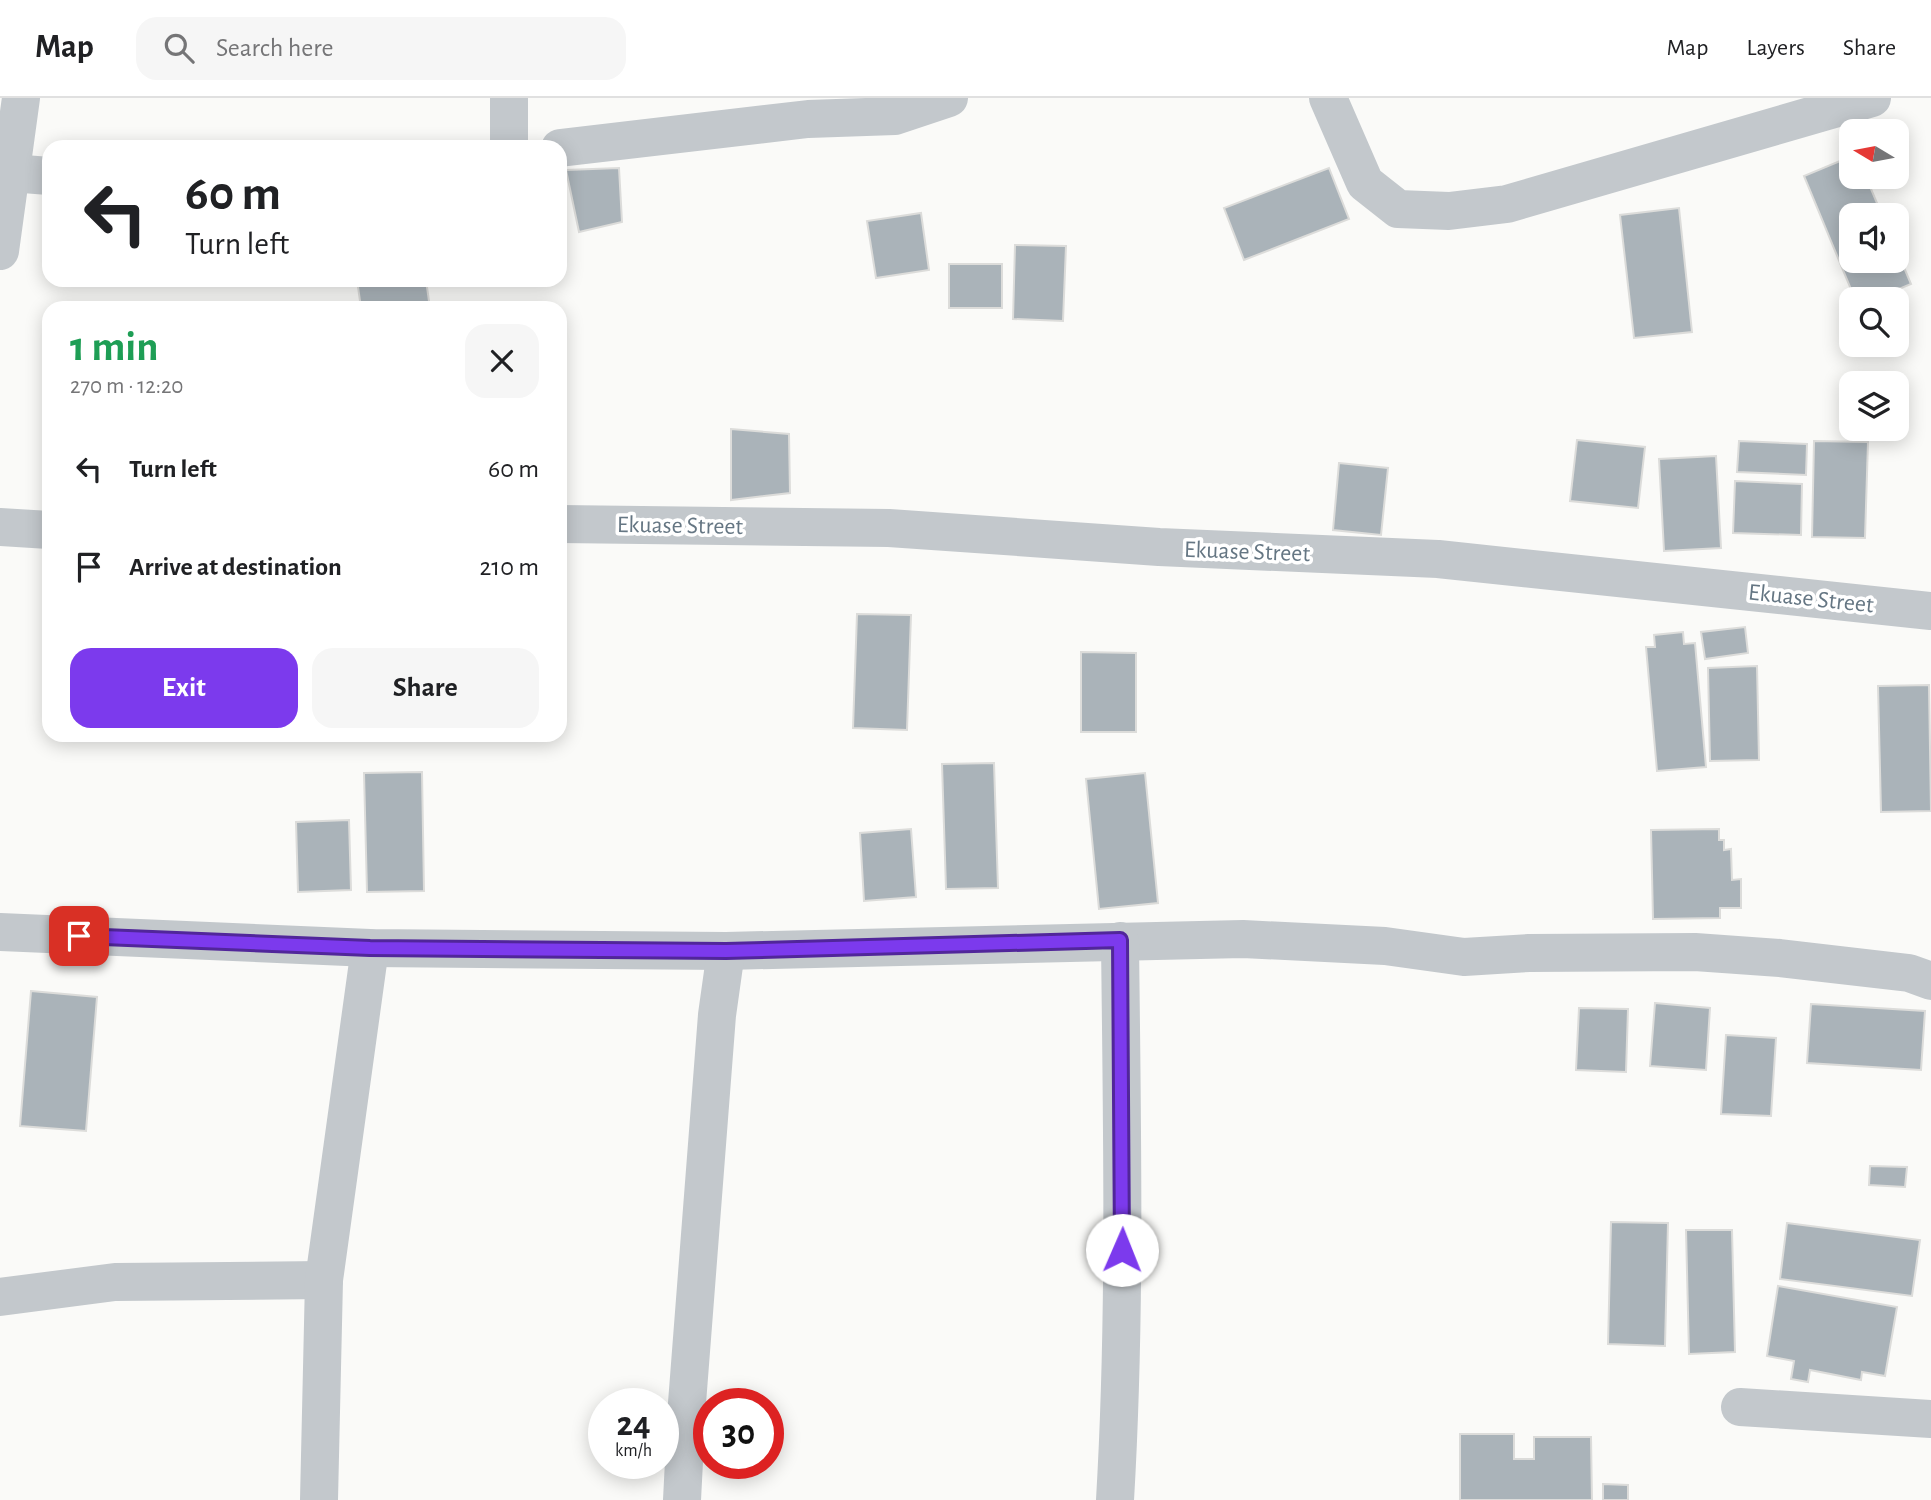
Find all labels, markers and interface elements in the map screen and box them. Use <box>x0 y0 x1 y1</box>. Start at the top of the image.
search box <box>136 17 626 80</box>
icon: search <box>160 29 198 67</box>
text: Map <box>35 31 94 64</box>
text: Search here <box>216 35 334 61</box>
text: Map <box>1666 36 1708 60</box>
text: Layers <box>1746 36 1805 60</box>
text: Share <box>1843 36 1896 60</box>
north arrow <box>1839 119 1909 189</box>
map controls <box>1839 119 1909 441</box>
icon: left <box>70 168 161 259</box>
text: 60 m <box>185 170 281 219</box>
button: sound <box>1839 203 1909 273</box>
text: Turn left <box>185 228 289 260</box>
button: search <box>1839 287 1909 357</box>
button: close <box>465 324 539 398</box>
text: 1 min <box>70 326 159 368</box>
button: layers <box>1839 371 1909 441</box>
text: 270 m · 12:20 <box>70 375 184 398</box>
icon: left <box>70 450 108 488</box>
text: Turn left <box>129 456 217 482</box>
text: 60 m <box>488 456 539 482</box>
street label: Ekuase Street <box>617 513 744 539</box>
street label: Ekuase Street <box>1183 538 1311 566</box>
icon: arrive <box>70 548 108 586</box>
text: Arrive at destination <box>129 554 342 580</box>
text: 210 m <box>479 554 539 580</box>
street label: Ekuase Street <box>1747 580 1875 618</box>
button: Exit <box>70 648 298 728</box>
button: Share <box>312 648 539 728</box>
pin <box>49 906 109 966</box>
icon: arrive <box>60 917 98 955</box>
position arrow <box>1085 1213 1159 1287</box>
speed limit sign: 30 <box>693 1388 784 1479</box>
text: 24 <box>616 1407 651 1442</box>
text: km/h <box>615 1442 652 1460</box>

